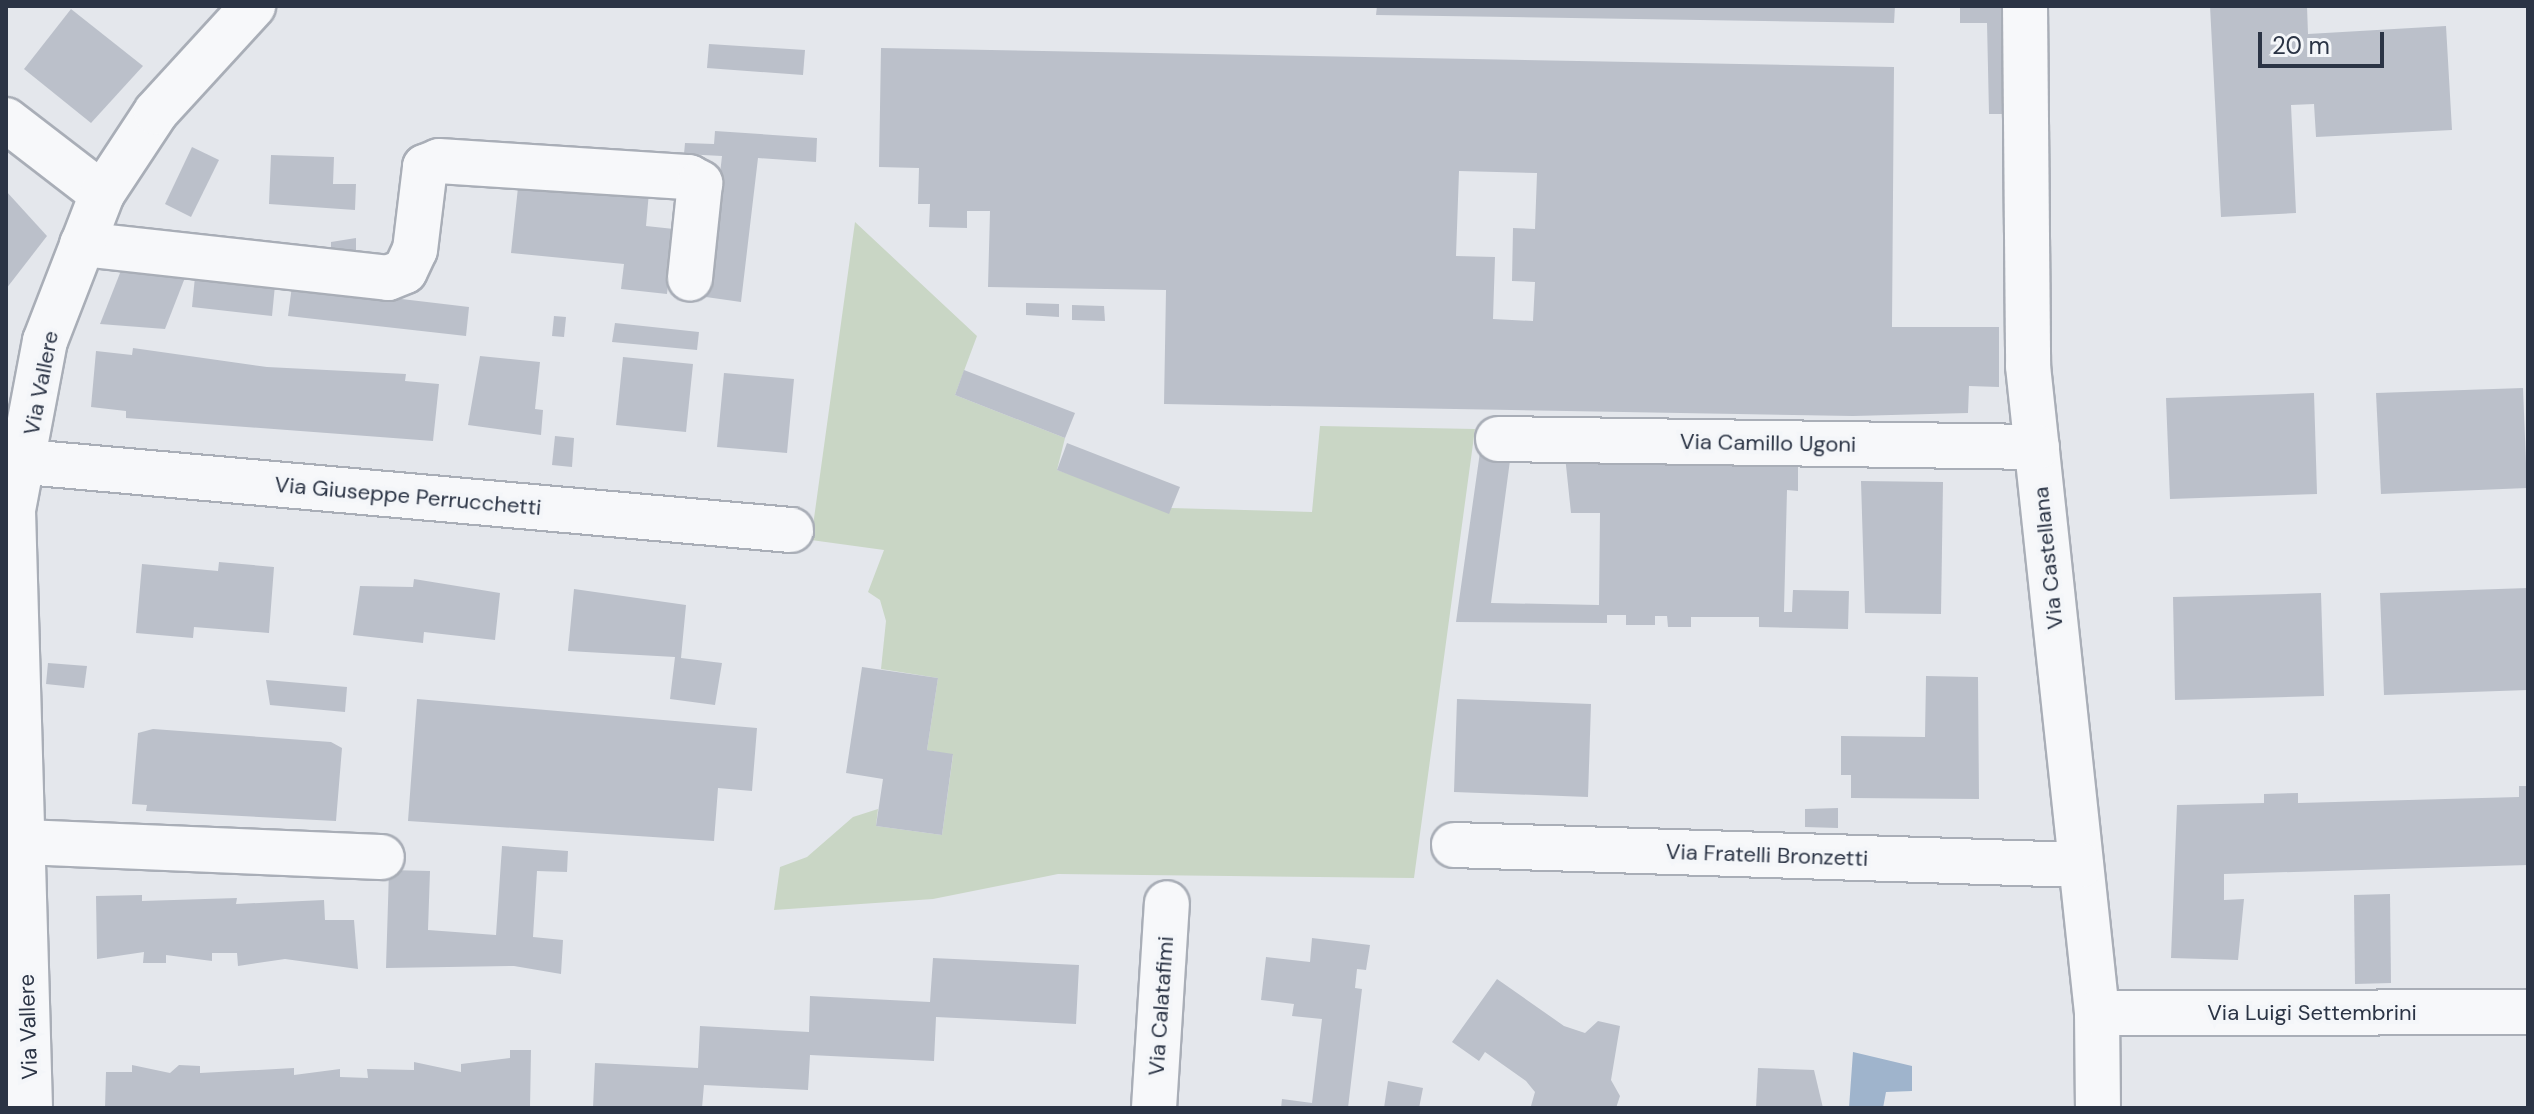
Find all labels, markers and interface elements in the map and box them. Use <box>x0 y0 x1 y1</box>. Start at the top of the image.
scale bar <box>2262 16 2388 66</box>
text: 20 m <box>2272 30 2330 61</box>
street label: Via Vallere <box>18 329 64 437</box>
street label: Via Camillo Ugoni <box>1680 428 1856 458</box>
street label: Via Giuseppe Perrucchetti <box>273 471 543 521</box>
street label: Via Castellana <box>2027 485 2069 631</box>
street label: Via Fratelli Bronzetti <box>1665 838 1869 872</box>
street label: Via Calatafimi <box>1143 935 1179 1077</box>
street label: Via Vallere <box>13 974 43 1080</box>
street label: Via Luigi Settembrini <box>2207 1000 2417 1026</box>

